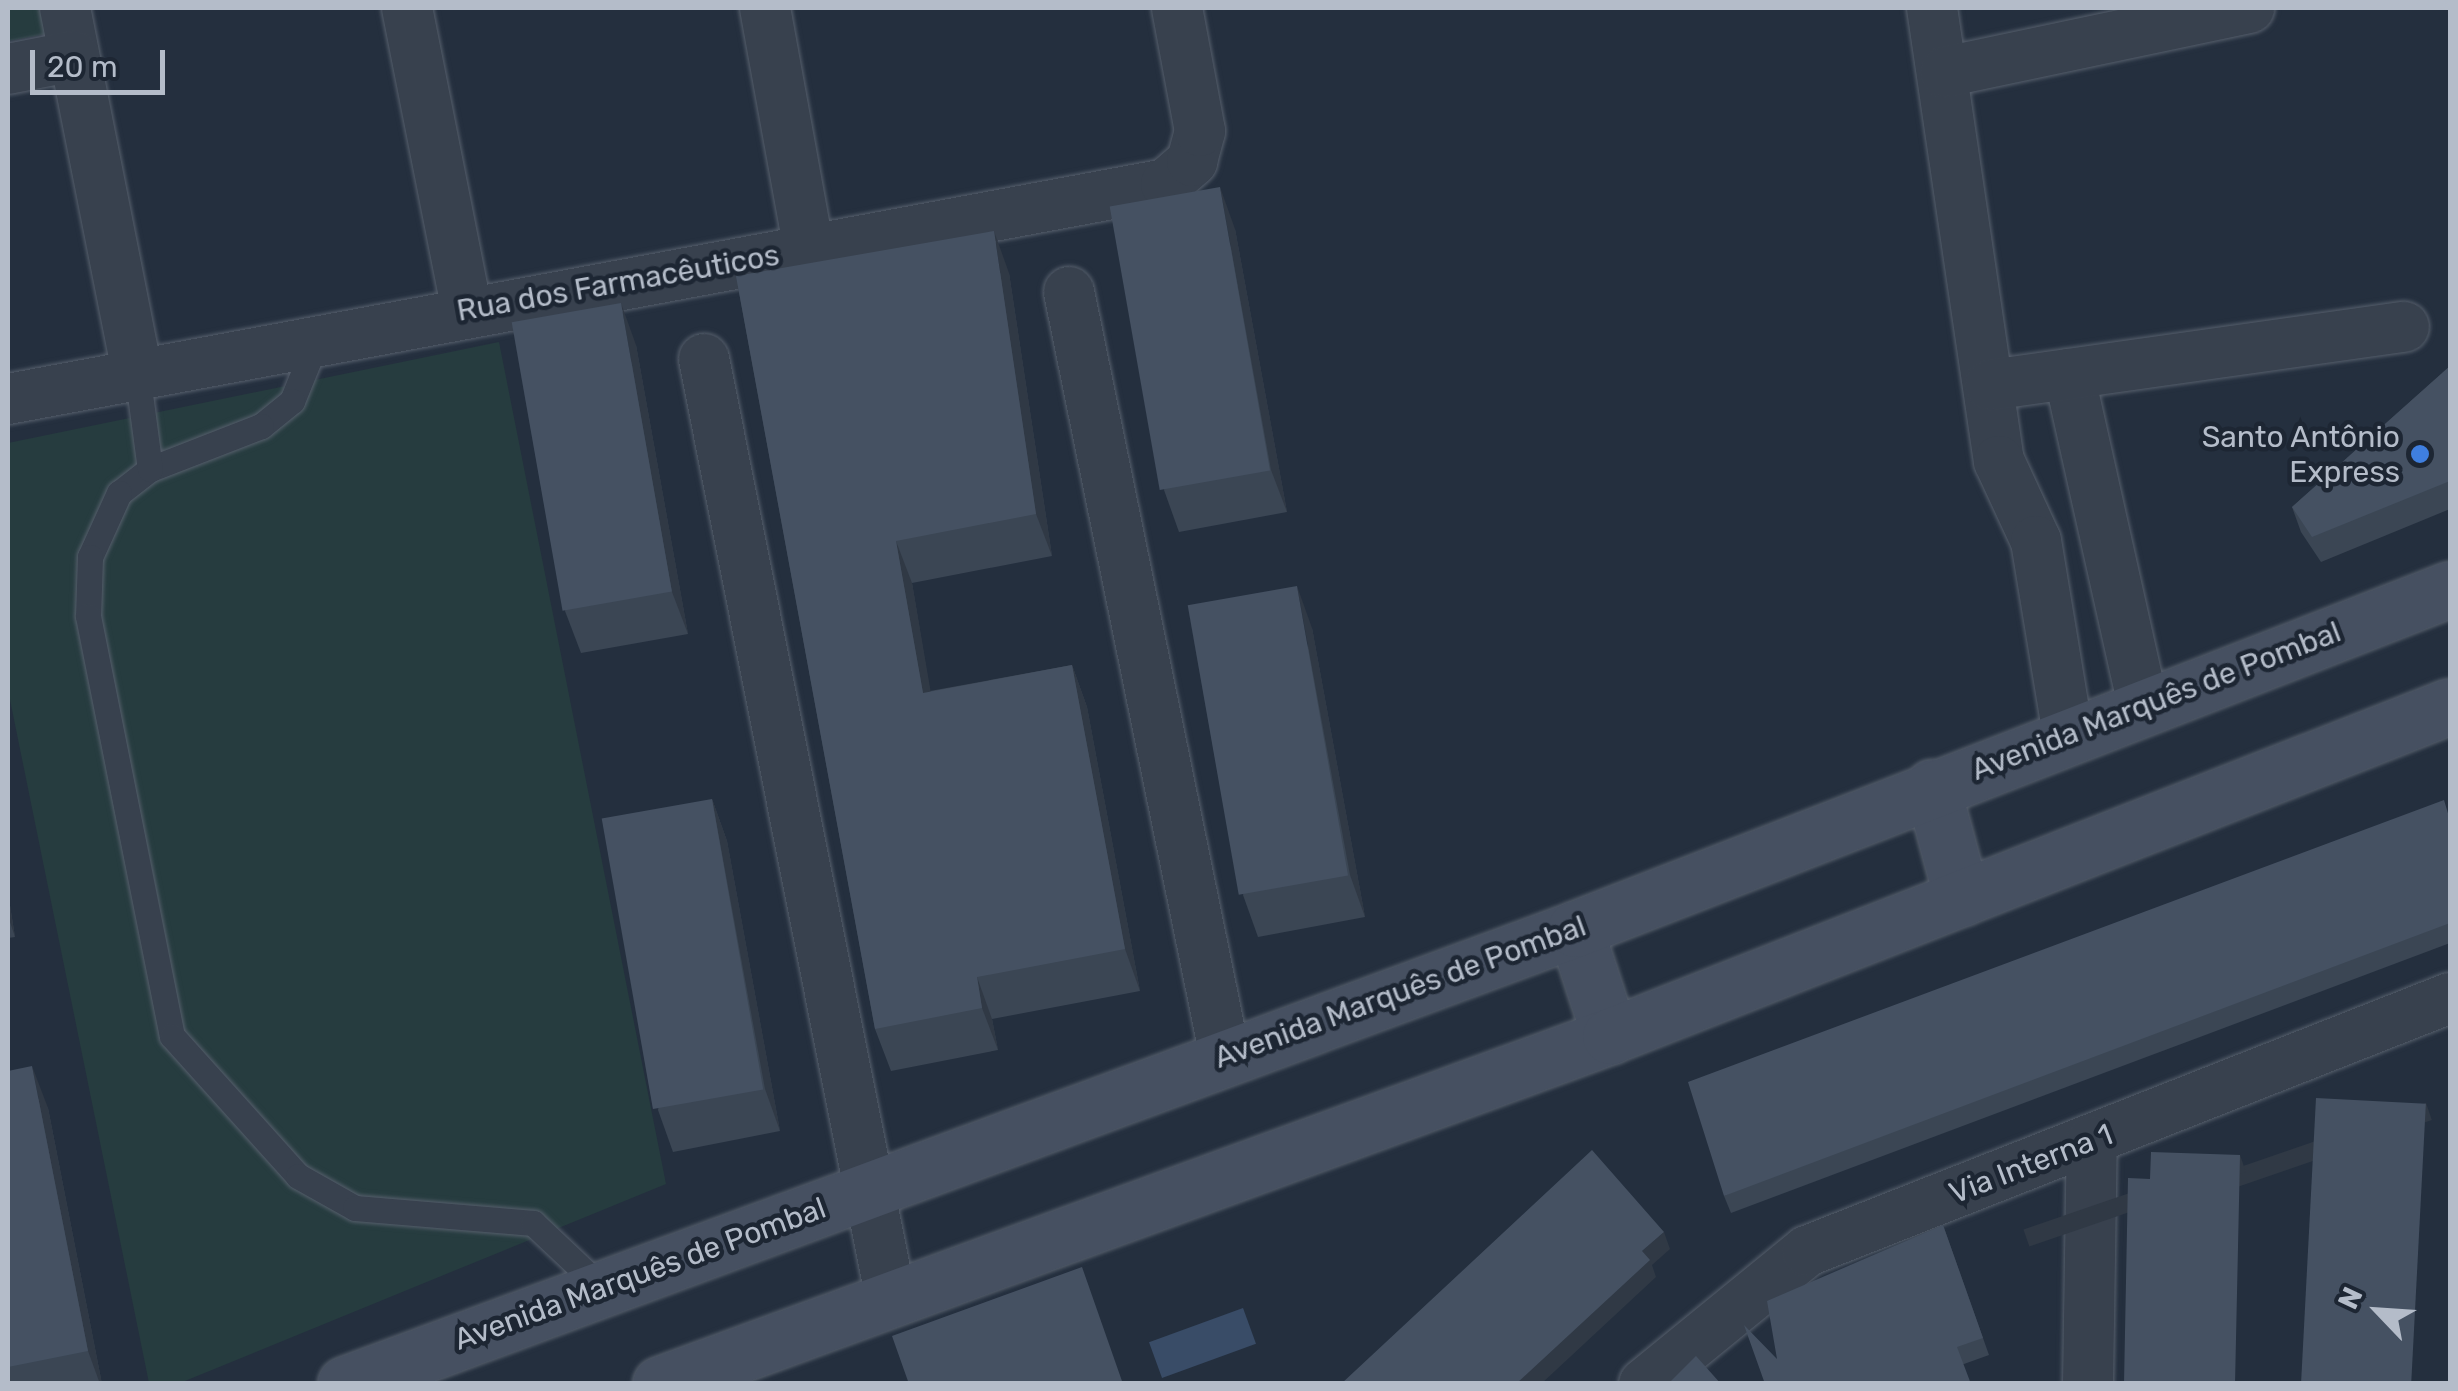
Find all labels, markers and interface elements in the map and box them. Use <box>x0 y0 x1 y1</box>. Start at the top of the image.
scale bar <box>35 30 170 92</box>
text: 20 m <box>47 49 118 85</box>
street label: Rua dos Farmacêuticos <box>454 237 782 329</box>
place label: Santo Antônio Express <box>2201 419 2400 490</box>
marker: Santo Antônio Express <box>2409 443 2431 465</box>
street label: Avenida Marquês de Pombal <box>1966 614 2346 788</box>
street label: Avenida Marquês de Pombal <box>1209 908 1591 1076</box>
street label: Via Interna 1 <box>1944 1116 2118 1212</box>
street label: Avenida Marquês de Pombal <box>449 1190 831 1358</box>
north arrow <box>2328 1261 2428 1361</box>
text: N <box>2331 1282 2370 1314</box>

